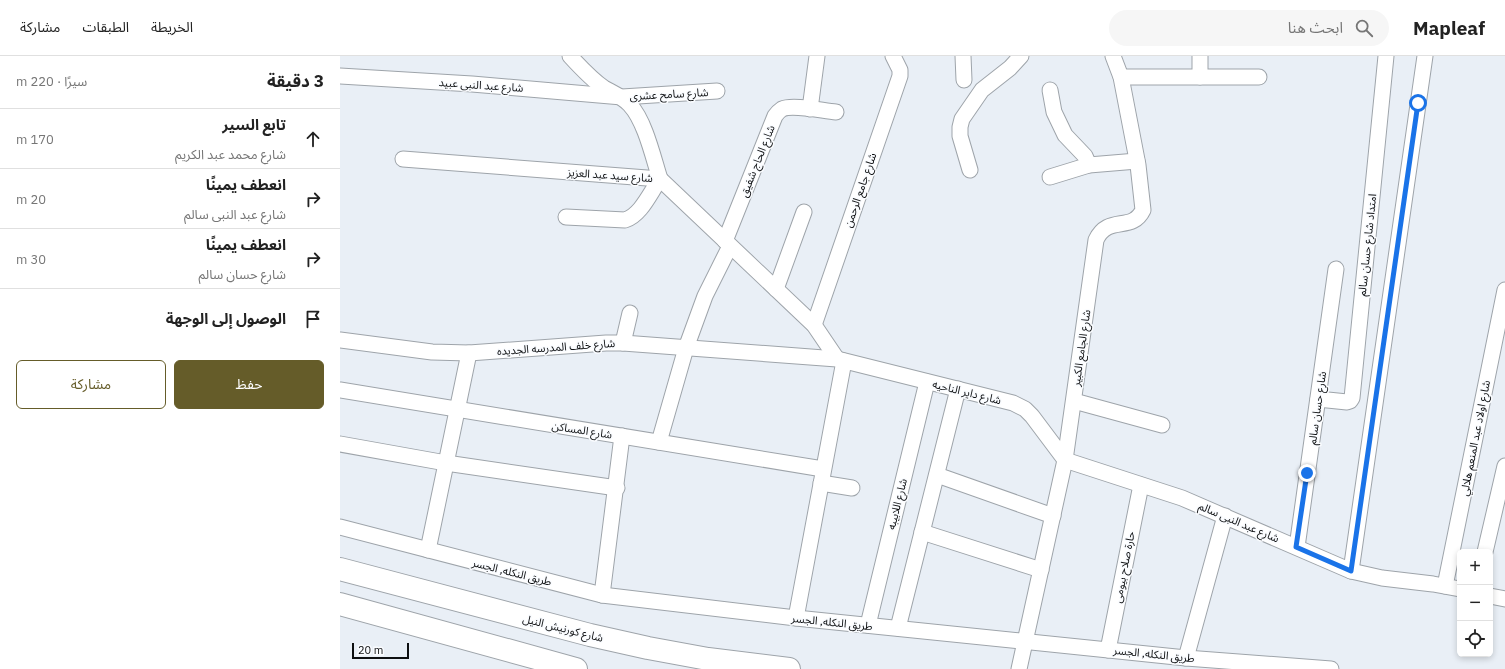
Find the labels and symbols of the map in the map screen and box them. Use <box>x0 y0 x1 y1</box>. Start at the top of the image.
street label: شارع عبد النبى عبيد <box>438 75 524 96</box>
street label: شارع سامح عشرى <box>629 85 709 104</box>
route start <box>1409 94 1427 112</box>
street label: شارع الحاج شفيق <box>736 123 779 199</box>
street label: شارع جامع الرحمن <box>841 150 880 230</box>
street label: شارع سيد عبد العزيز <box>566 165 654 186</box>
street label: امتداد شارع حسان سالم <box>1355 193 1381 297</box>
street label: شارع الجامع الكبير <box>1069 308 1094 388</box>
street label: شارع خلف المدرسه الجديده <box>496 336 616 359</box>
street label: شارع حسان سالم <box>1305 370 1331 446</box>
street label: شارع داير الناحيه <box>931 377 1003 408</box>
street label: شارع اولاد عبد المنعم هلالي <box>1457 379 1496 498</box>
street label: شارع المساكن <box>551 418 614 443</box>
route end <box>1298 464 1316 482</box>
street label: شارع اللابيبه <box>884 477 911 531</box>
street label: شارع عبد النبى سالم <box>1196 499 1282 547</box>
street label: حارة صلاح بيومى <box>1110 530 1139 604</box>
street label: طريق النكله, الجسر <box>470 555 553 589</box>
street label: شارع كورنيش النيل <box>521 611 605 646</box>
street label: طريق النكله, الجسر <box>790 611 873 633</box>
scale bar <box>352 641 409 660</box>
street label: طريق النكله, الجسر <box>1112 643 1195 665</box>

